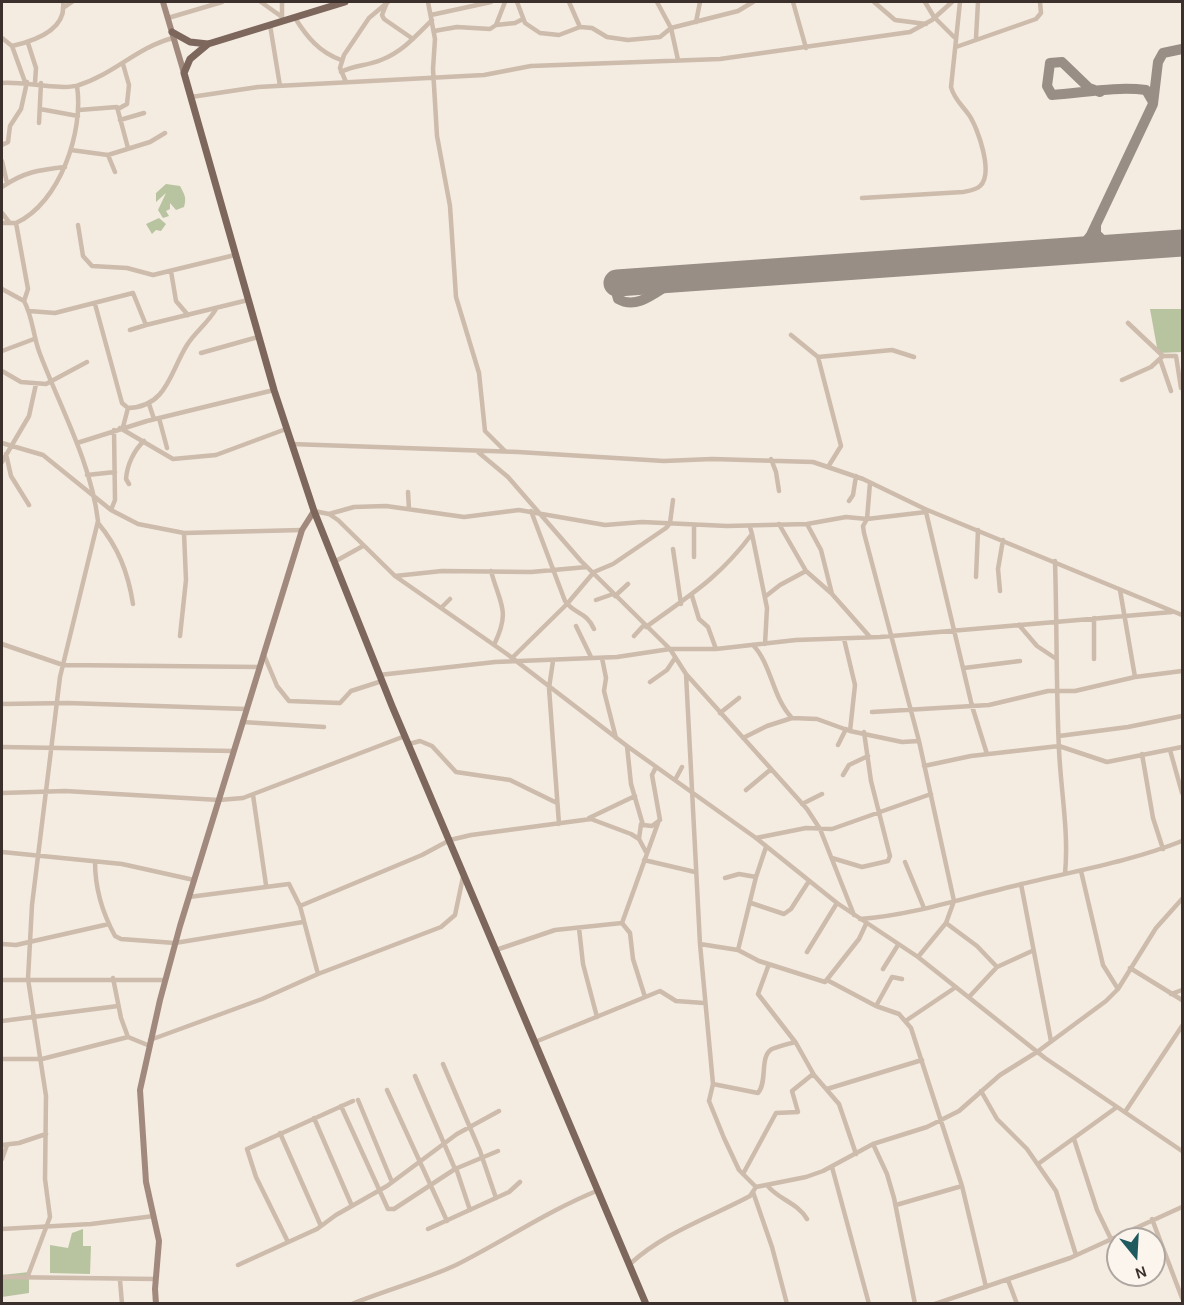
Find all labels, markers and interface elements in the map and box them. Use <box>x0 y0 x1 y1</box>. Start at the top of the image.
north arrow <box>1106 1227 1166 1287</box>
text: N <box>1133 1262 1150 1283</box>

